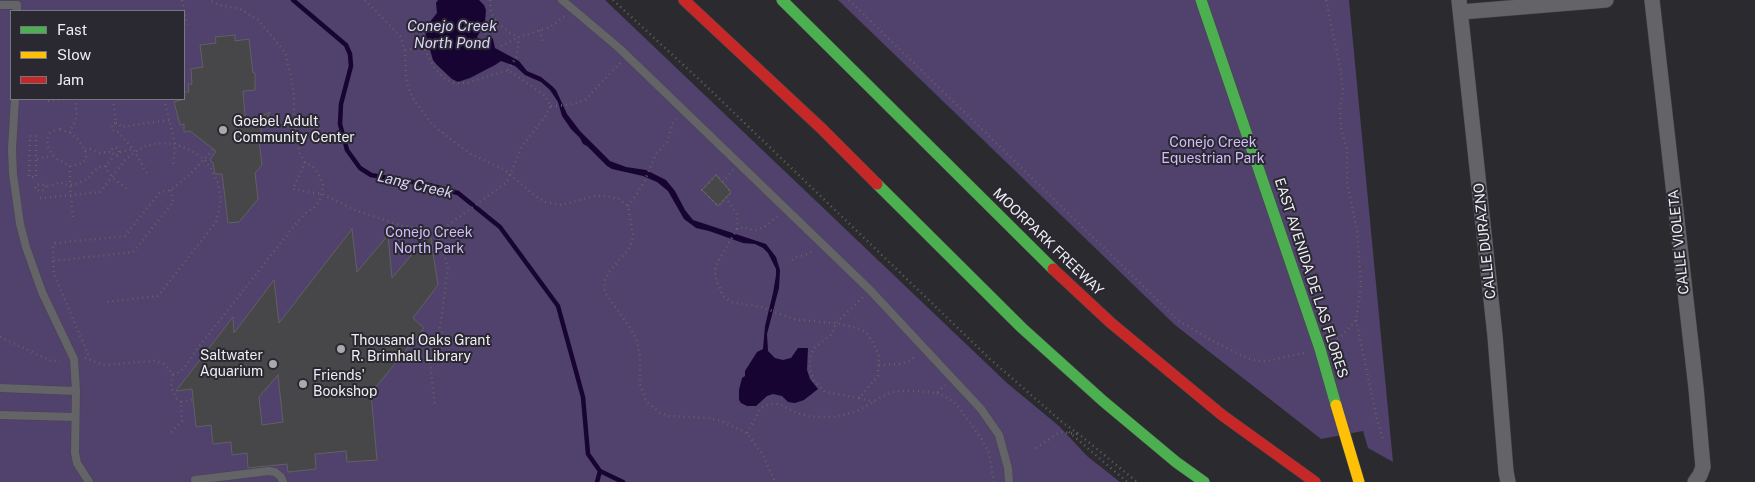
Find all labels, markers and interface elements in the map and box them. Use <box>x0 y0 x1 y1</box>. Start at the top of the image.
legend <box>10 10 185 100</box>
water label: Conejo Creek North Pond <box>407 17 497 52</box>
text: Fast <box>57 21 87 38</box>
text: Slow <box>57 46 91 63</box>
text: Jam <box>57 71 84 88</box>
place label: Goebel Adult Community Center <box>233 114 355 146</box>
marker: Goebel Adult Community Center <box>217 124 229 136</box>
park label: Conejo Creek Equestrian Park <box>1161 135 1265 168</box>
water label: Lang Creek <box>375 168 455 202</box>
street label: EAST AVENIDA DE LAS FLORES <box>1271 176 1351 380</box>
street label: CALLE DURAZNO <box>1471 182 1499 300</box>
street label: MOORPARK FREEWAY <box>989 185 1107 299</box>
street label: CALLE VIOLETA <box>1665 189 1693 295</box>
park label: Conejo Creek North Park <box>385 225 473 258</box>
place label: Thousand Oaks Grant R. Brimhall Library <box>351 333 491 366</box>
marker: Thousand Oaks Grant R. Brimhall Library <box>335 343 347 355</box>
place label: Saltwater Aquarium <box>200 348 263 381</box>
marker: Saltwater Aquarium <box>267 358 279 370</box>
place label: Friends' Bookshop <box>313 368 377 401</box>
marker: Friends' Bookshop <box>297 378 309 390</box>

